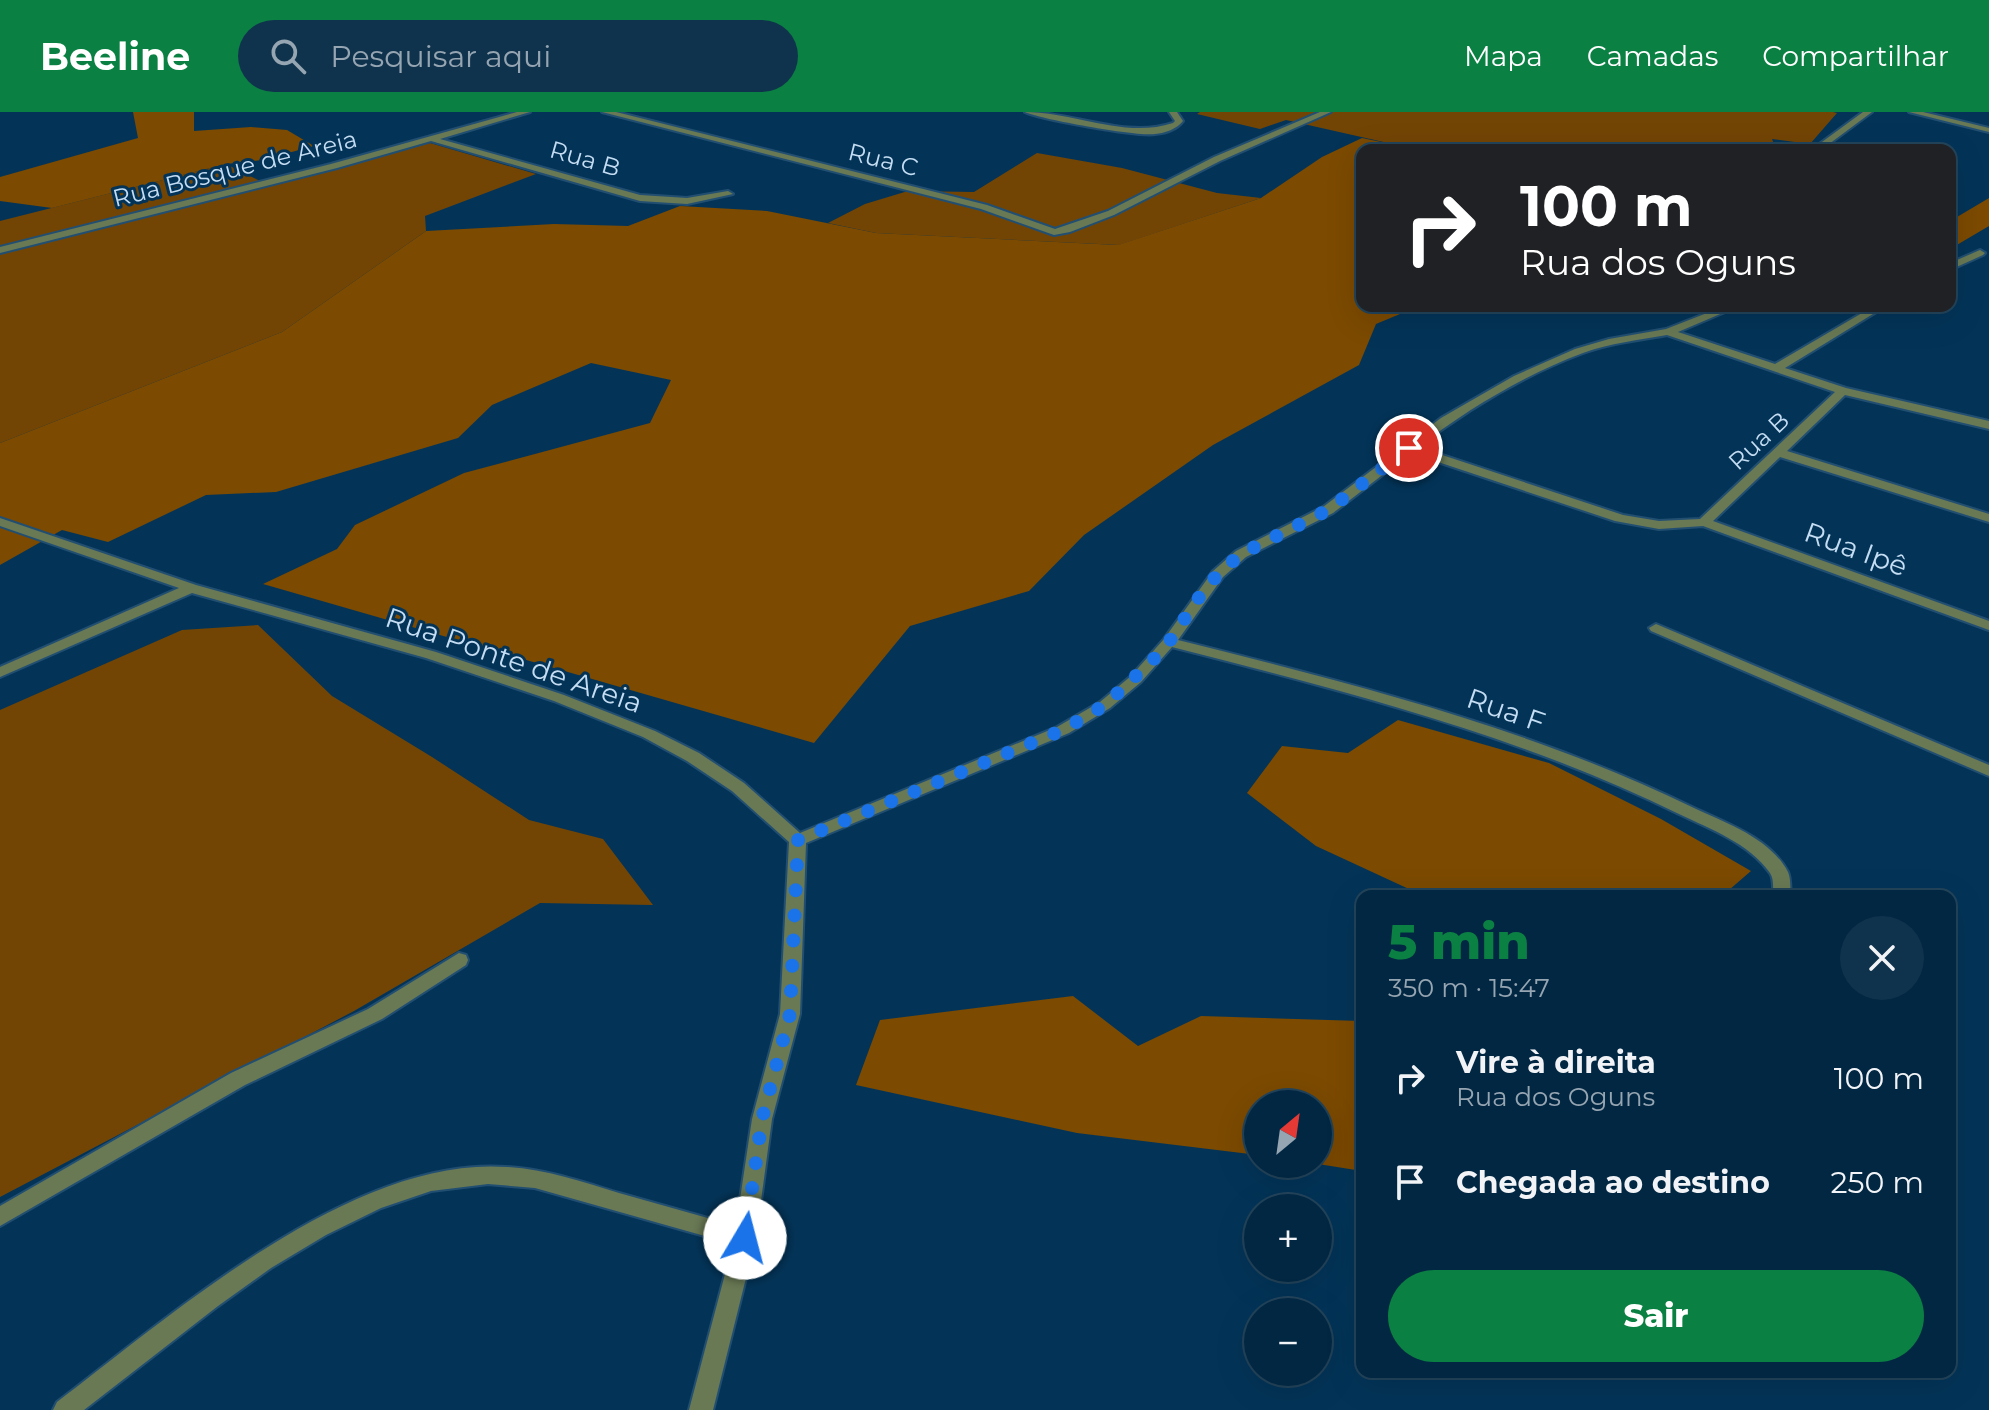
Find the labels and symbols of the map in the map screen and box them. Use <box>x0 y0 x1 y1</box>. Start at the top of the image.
street label: Rua Bosque de Areia <box>110 124 360 213</box>
street label: Rua B <box>547 135 624 182</box>
street label: Rua C <box>845 137 921 182</box>
street label: Rua B <box>1722 405 1795 476</box>
pin <box>1375 414 1443 482</box>
street label: Rua Ipê <box>1800 515 1912 583</box>
street label: Rua Ponte de Areia <box>381 600 647 720</box>
street label: Rua F <box>1462 681 1550 739</box>
north arrow <box>1244 1090 1332 1178</box>
position arrow <box>703 1196 787 1280</box>

